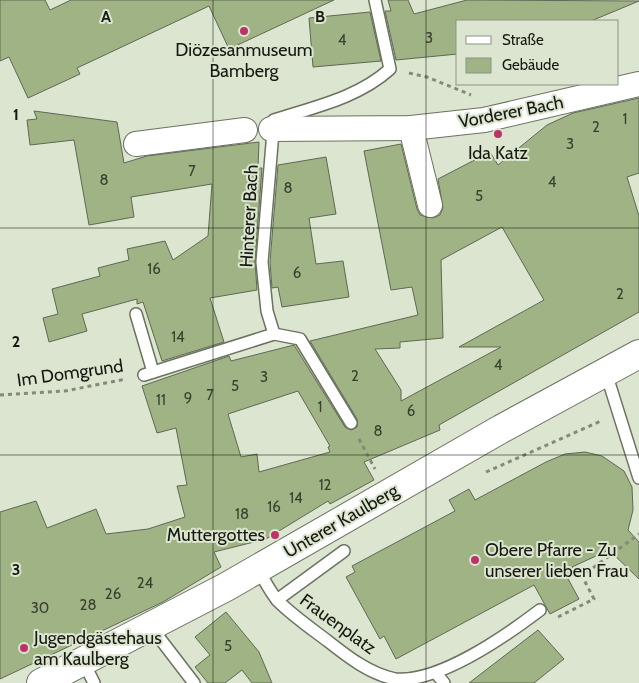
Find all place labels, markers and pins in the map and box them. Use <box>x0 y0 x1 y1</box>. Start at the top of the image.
marker: Diözesanmuseum Bamberg <box>238 25 250 37</box>
place label: Diözesanmuseum Bamberg <box>175 39 313 82</box>
marker: Ida Katz <box>492 128 504 140</box>
place label: Ida Katz <box>468 142 529 164</box>
place label: Muttergottes <box>167 524 265 546</box>
marker: Muttergottes <box>269 529 281 541</box>
place label: Obere Pfarre - Zu unserer lieben Frau <box>485 539 628 582</box>
marker: Obere Pfarre - Zu unserer lieben Frau <box>469 554 481 566</box>
place label: Jugendgästehaus am Kaulberg <box>33 627 162 670</box>
marker: Jugendgästehaus am Kaulberg <box>18 642 30 654</box>

